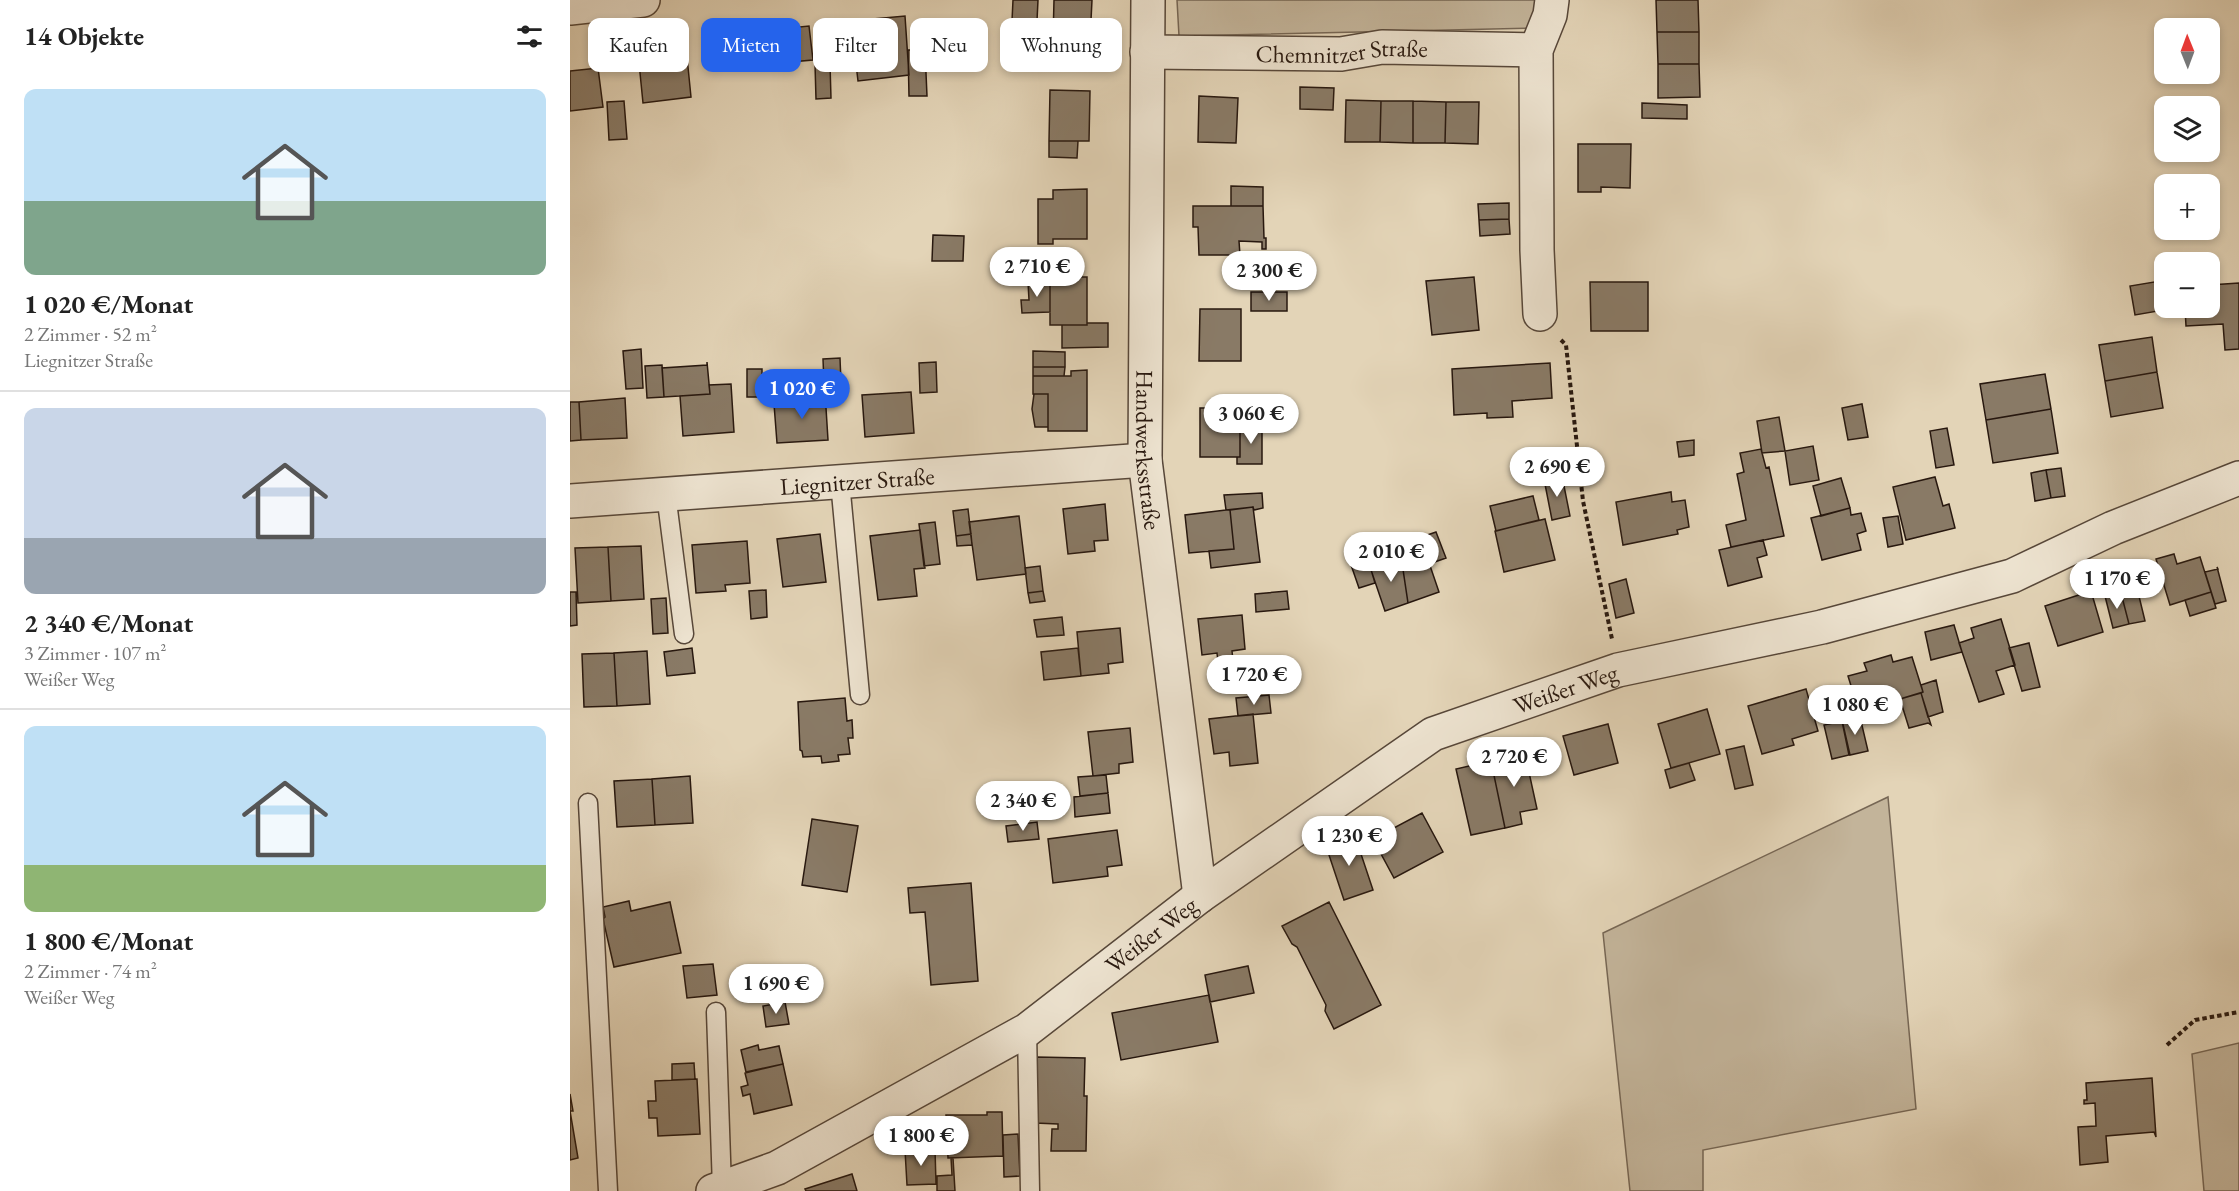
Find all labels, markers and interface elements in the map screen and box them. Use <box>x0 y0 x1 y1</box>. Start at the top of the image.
chip: Kaufen <box>588 18 689 72</box>
chip: Mieten <box>701 18 801 72</box>
chip: Filter <box>813 18 898 72</box>
chip: Neu <box>910 18 988 72</box>
chip: Wohnung <box>1000 18 1122 72</box>
north arrow <box>2154 18 2220 84</box>
map controls <box>2154 18 2220 318</box>
text: 14 Objekte <box>24 19 144 53</box>
icon: filters <box>513 20 546 53</box>
street label: Chemnitzer Straße <box>1255 31 1428 70</box>
button: layers <box>2154 96 2220 162</box>
icon: home <box>231 128 339 236</box>
button: + <box>2154 174 2220 240</box>
pin: 2 710 € <box>982 247 1092 298</box>
pin: 2 300 € <box>1214 251 1324 302</box>
button: − <box>2154 252 2220 318</box>
text: 2 710 € <box>1004 253 1070 279</box>
text: 2 300 € <box>1236 257 1302 283</box>
text: 1 020 €/Monat <box>24 287 193 321</box>
text: 2 Zimmer · 52 m² <box>24 321 157 347</box>
text: Liegnitzer Straße <box>24 347 153 373</box>
pin: 1 020 € <box>747 369 857 420</box>
street label: Handwerksstraße <box>1129 370 1169 532</box>
text: 1 020 € <box>769 375 835 401</box>
pin: 3 060 € <box>1196 394 1306 445</box>
text: 3 060 € <box>1218 400 1284 426</box>
icon: home <box>231 447 339 555</box>
pin: 2 690 € <box>1502 447 1612 498</box>
text: 2 690 € <box>1524 453 1590 479</box>
street label: Liegnitzer Straße <box>779 460 936 501</box>
pin: 2 010 € <box>1336 532 1446 583</box>
text: 2 010 € <box>1358 538 1424 564</box>
pin: 1 170 € <box>2062 559 2172 610</box>
text: 1 170 € <box>2084 565 2150 591</box>
text: 2 340 €/Monat <box>24 606 193 640</box>
text: 3 Zimmer · 107 m² <box>24 640 167 666</box>
pin: 1 720 € <box>1199 655 1309 706</box>
street label: Weißer Weg <box>1509 656 1622 721</box>
text: 1 720 € <box>1221 661 1287 687</box>
text: Weißer Weg <box>24 666 114 692</box>
pin: 1 080 € <box>1800 685 1910 736</box>
text: 1 080 € <box>1822 691 1888 717</box>
pin: 2 720 € <box>1459 737 1569 788</box>
text: 2 720 € <box>1481 743 1547 769</box>
icon: home <box>231 765 339 873</box>
pin: 2 340 € <box>968 781 1078 832</box>
text: 2 340 € <box>990 787 1056 813</box>
pin: 1 230 € <box>1294 816 1404 867</box>
text: 1 230 € <box>1316 822 1382 848</box>
street label: Weißer Weg <box>1098 888 1204 980</box>
text: 1 800 €/Monat <box>24 924 193 958</box>
text: 2 Zimmer · 74 m² <box>24 958 157 984</box>
pin: 1 690 € <box>721 964 831 1015</box>
text: 1 690 € <box>743 970 809 996</box>
text: Weißer Weg <box>24 984 114 1010</box>
pin: 1 800 € <box>866 1116 976 1167</box>
text: 1 800 € <box>888 1122 954 1148</box>

